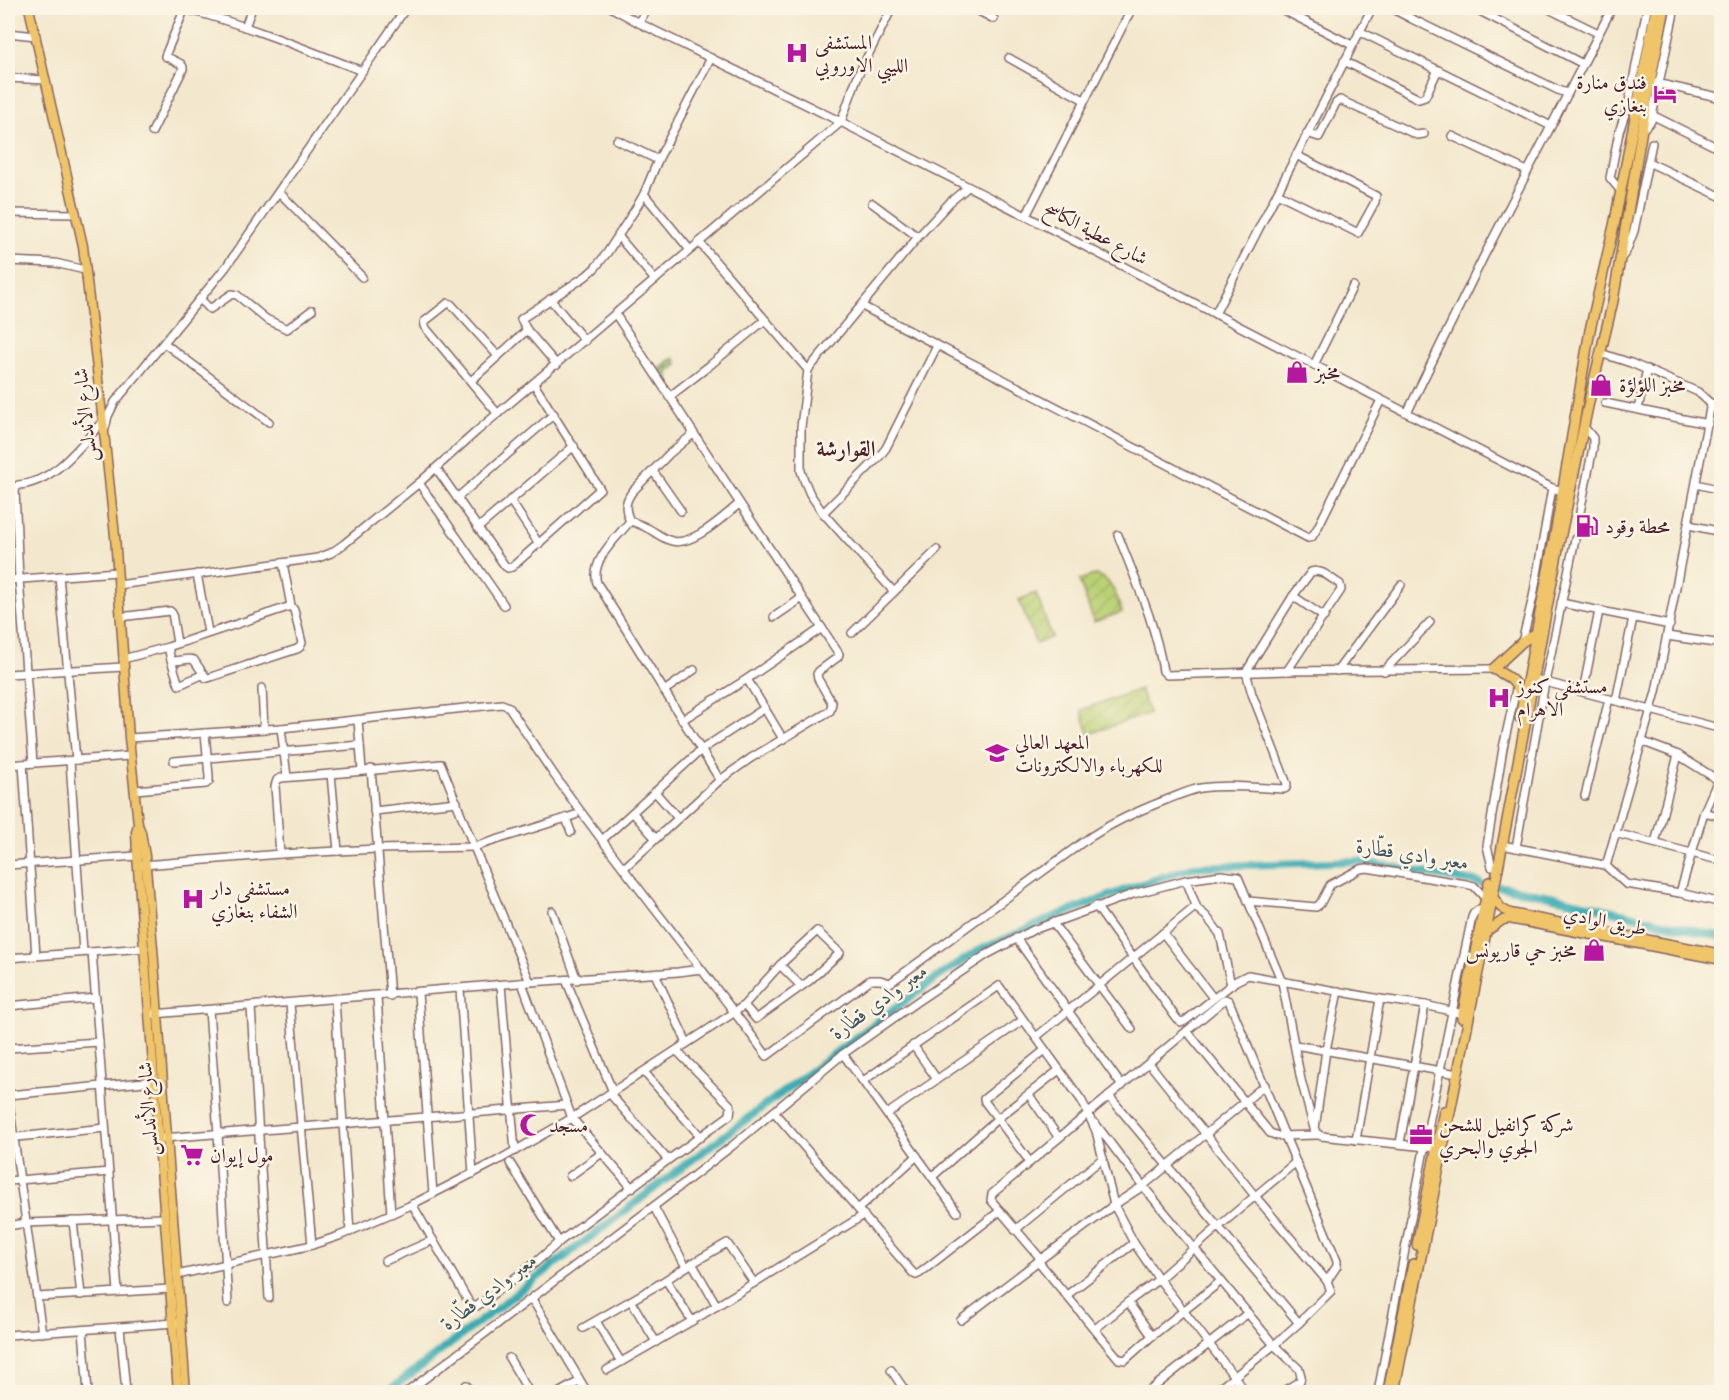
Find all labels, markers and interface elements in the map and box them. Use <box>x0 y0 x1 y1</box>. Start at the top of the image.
place label: المستشفی الليبي الاوروبي <box>815 31 908 84</box>
hospital icon: المستشفی الليبي الاوروبي <box>784 40 810 66</box>
place label: فندق منارة بنغازي <box>1576 71 1647 121</box>
hotel icon: فندق منارة بنغازي <box>1652 81 1678 107</box>
street label: شارع عطية الكاسح <box>1037 196 1152 275</box>
shop icon: مخبز <box>1284 359 1310 385</box>
place label: مخبز <box>1313 361 1340 385</box>
street label: شارع الأندلس <box>65 366 107 464</box>
shop icon: مخبز اللؤلؤة <box>1588 372 1614 398</box>
place label: مخبز اللؤلؤة <box>1619 374 1685 398</box>
district label: القوارشة <box>817 436 875 462</box>
fuel station icon: محطة وقود <box>1574 513 1600 539</box>
place label: محطة وقود <box>1605 515 1670 539</box>
place label: مستشفى كنوز الاهرام <box>1515 675 1608 727</box>
hospital icon: مستشفى كنوز الاهرام <box>1486 685 1512 711</box>
place label: المعهد العالي للكهرباء والالكترونات <box>1015 731 1163 778</box>
school or university icon: المعهد العالي للكهرباء والالكترونات <box>984 740 1010 766</box>
water label: معبر وادي قطّارة <box>1353 830 1472 879</box>
place label: مستشفى دار الشفاء بنغازي <box>209 877 298 927</box>
hospital icon: مستشفى دار الشفاء بنغازي <box>180 886 206 912</box>
street label: طريق الوادي <box>1561 902 1649 944</box>
shop icon: مخبز حي قاريونس <box>1581 937 1607 963</box>
place label: مخبز حي قاريونس <box>1465 939 1576 966</box>
water label: معبر وادي قطّارة <box>823 955 934 1048</box>
street label: شارع الأندلس <box>129 1061 169 1157</box>
mosque icon: مسجد <box>518 1112 544 1138</box>
place label: شركة كرانفيل للشحن الجوي والبحري <box>1439 1112 1574 1163</box>
place label: مسجد <box>549 1114 588 1137</box>
office icon: شركة كرانفيل للشحن الجوي والبحري <box>1408 1122 1434 1148</box>
supermarket icon: مول إيوان <box>179 1142 205 1168</box>
place label: مول إيوان <box>210 1144 274 1169</box>
water label: معبر وادي قطّارة <box>434 1245 544 1339</box>

